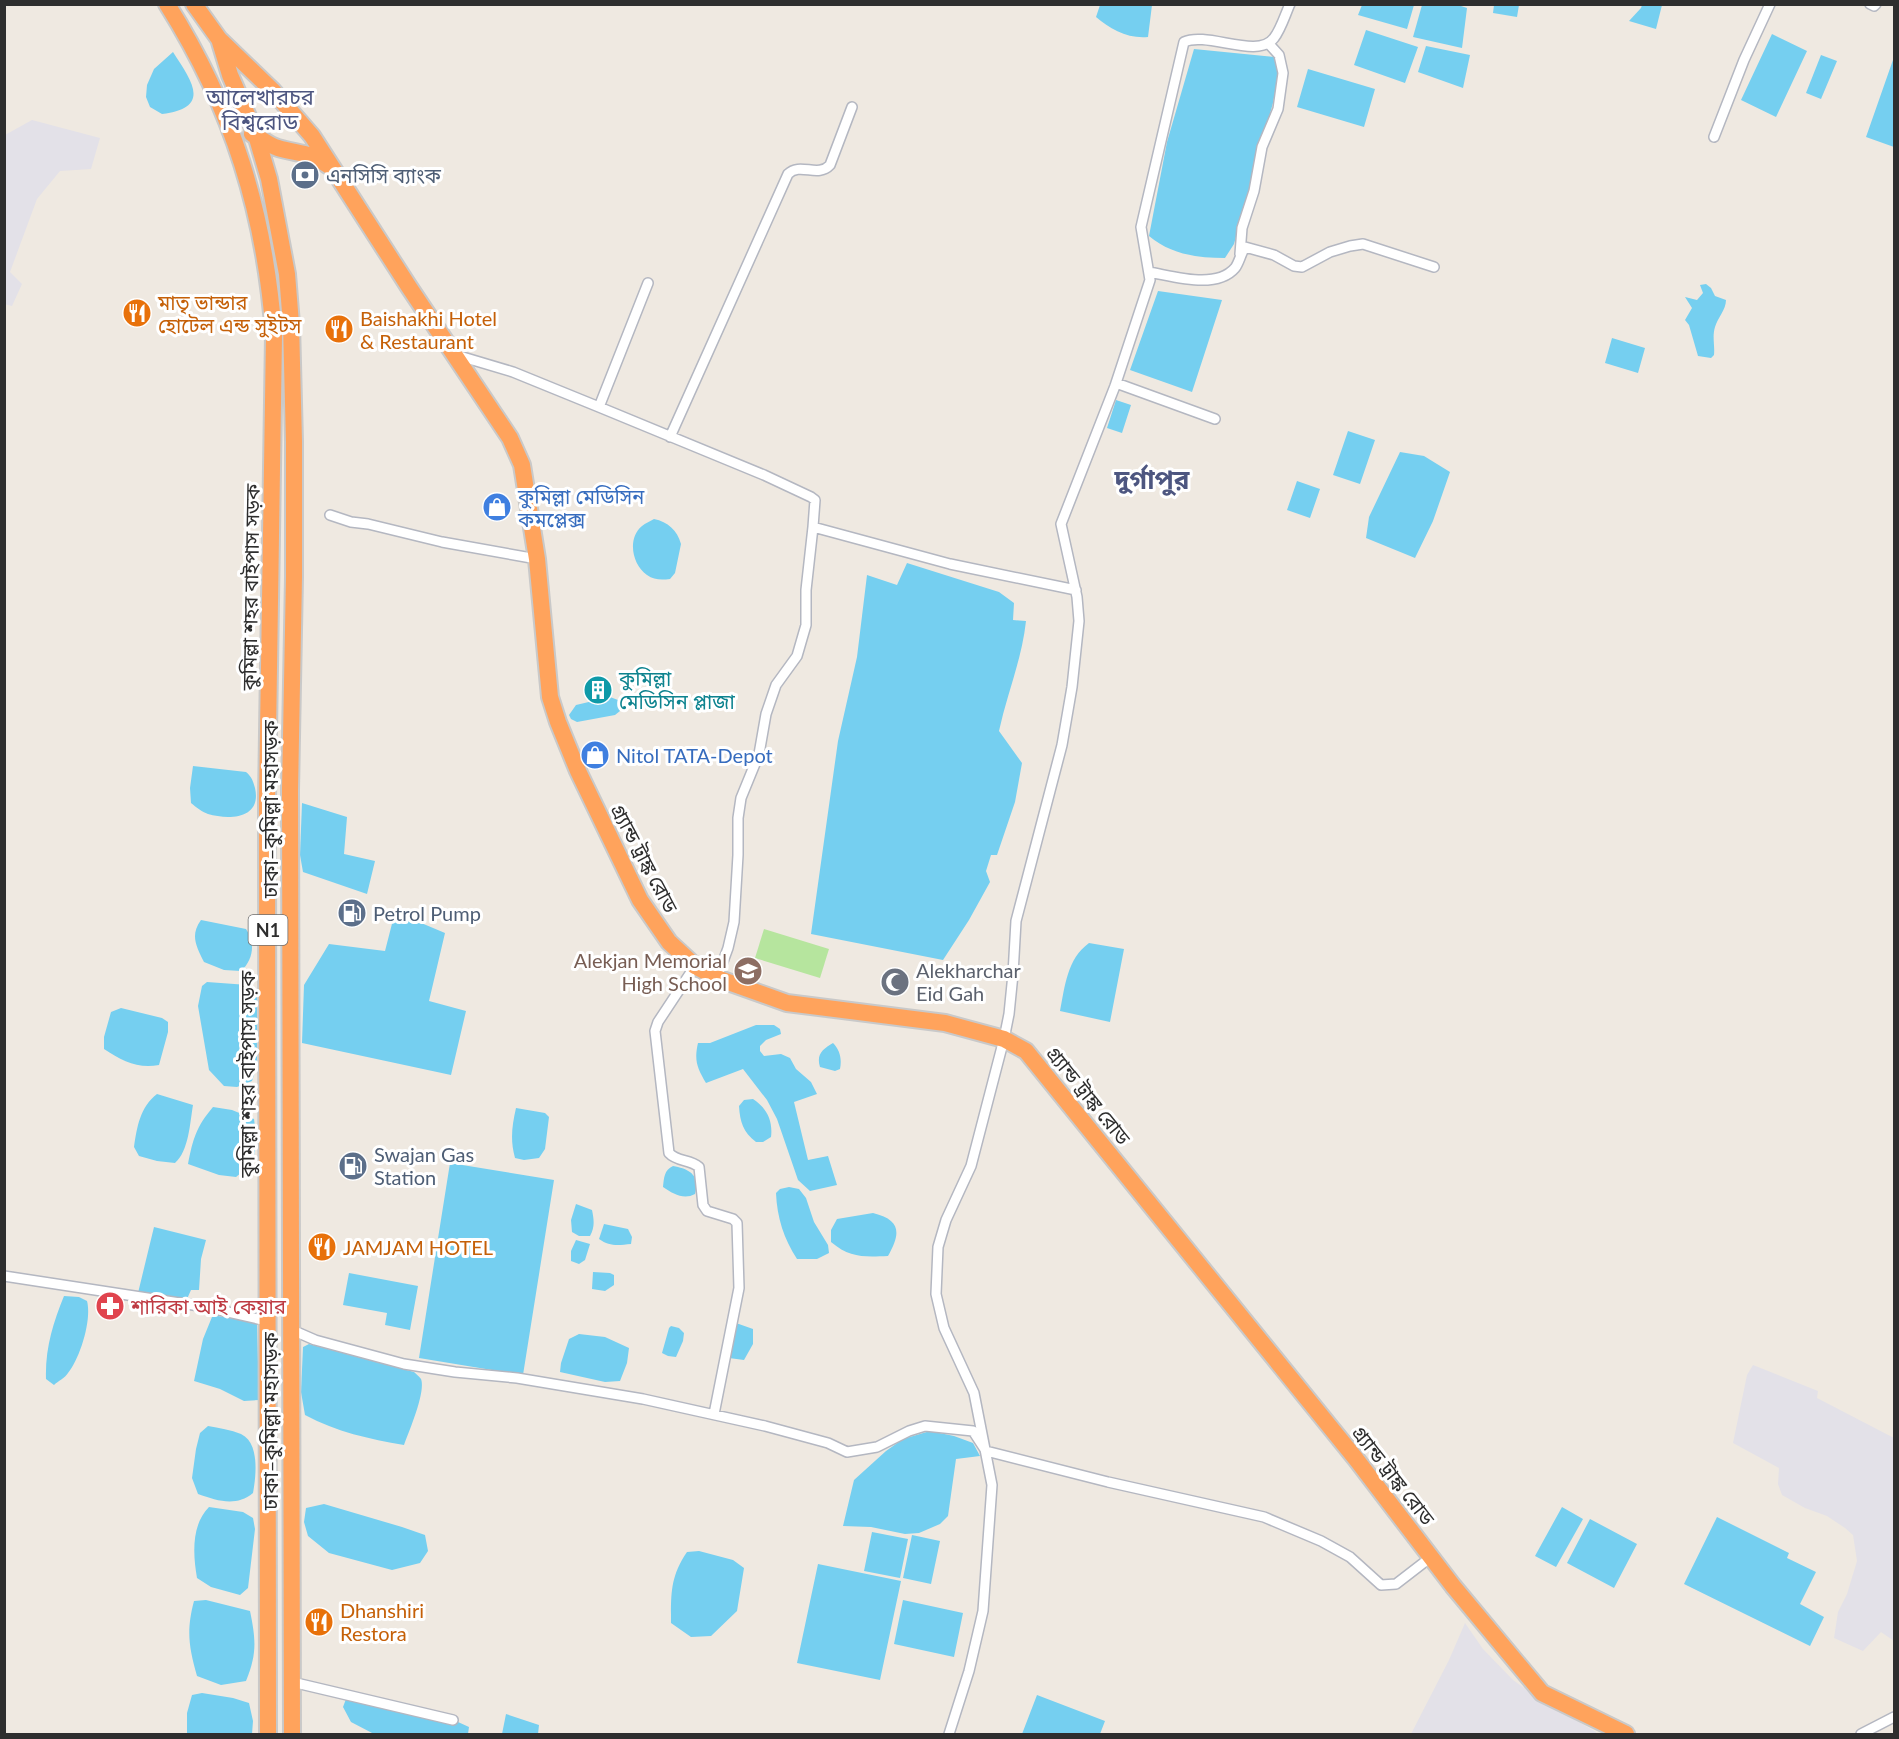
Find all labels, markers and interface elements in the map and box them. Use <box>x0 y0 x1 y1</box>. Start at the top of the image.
district label: আলেখারচর বিশ্বরোড <box>205 83 315 135</box>
bank icon: এনসিসি ব্যাংক <box>289 159 321 191</box>
place label: এনসিসি ব্যাংক <box>326 163 442 187</box>
place label: মাতৃ ভান্ডার হোটেল এন্ড সুইটস <box>157 290 302 338</box>
restaurant icon: মাতৃ ভান্ডার হোটেল এন্ড সুইটস <box>121 297 153 329</box>
place label: Baishakhi Hotel & Restaurant <box>360 306 497 353</box>
restaurant icon: Baishakhi Hotel & Restaurant <box>323 313 355 345</box>
district label: দুর্গাপুর <box>1114 463 1190 497</box>
street label: কুমিল্লা শহর বাইপাস সড়ক <box>236 483 265 692</box>
place label: কুমিল্লা মেডিসিন কমপ্লেক্স <box>517 484 645 531</box>
shop icon: কুমিল্লা মেডিসিন কমপ্লেক্স <box>481 491 513 523</box>
place label: কুমিল্লা মেডিসিন প্লাজা <box>618 666 736 713</box>
building icon: কুমিল্লা মেডিসিন প্লাজা <box>582 674 614 706</box>
street label: ঢাকা–কুমিল্লা মহাসড়ক <box>258 719 283 899</box>
shop icon: Nitol TATA-Depot <box>579 739 611 771</box>
place label: Nitol TATA-Depot <box>616 743 773 767</box>
street label: গ্র্যান্ড ট্রাঙ্ক রোড <box>606 800 684 917</box>
fuel station icon: Petrol Pump <box>336 897 368 929</box>
place label: Petrol Pump <box>373 901 481 925</box>
road number: N1 <box>248 915 288 945</box>
place label: Alekjan Memorial High School <box>574 948 727 995</box>
school or university icon: Alekjan Memorial High School <box>732 955 764 987</box>
place label: Alekharchar Eid Gah <box>916 958 1022 1005</box>
mosque icon: Alekharchar Eid Gah <box>879 966 911 998</box>
street label: কুমিল্লা শহর বাইপাস সড়ক <box>235 970 260 1178</box>
street label: গ্র্যান্ড ট্রাঙ্ক রোড <box>1042 1041 1136 1150</box>
place label: Swajan Gas Station <box>374 1142 474 1189</box>
fuel station icon: Swajan Gas Station <box>337 1150 369 1182</box>
restaurant icon: JAMJAM HOTEL <box>306 1231 338 1263</box>
place label: JAMJAM HOTEL <box>343 1235 493 1259</box>
pharmacy icon: শারিকা আই কেয়ার <box>94 1290 126 1322</box>
place label: শারিকা আই কেয়ার <box>130 1294 287 1318</box>
street label: ঢাকা–কুমিল্লা মহাসড়ক <box>258 1331 283 1511</box>
street label: গ্র্যান্ড ট্রাঙ্ক রোড <box>1348 1420 1441 1530</box>
place label: Dhanshiri Restora <box>340 1598 424 1645</box>
restaurant icon: Dhanshiri Restora <box>303 1606 335 1638</box>

